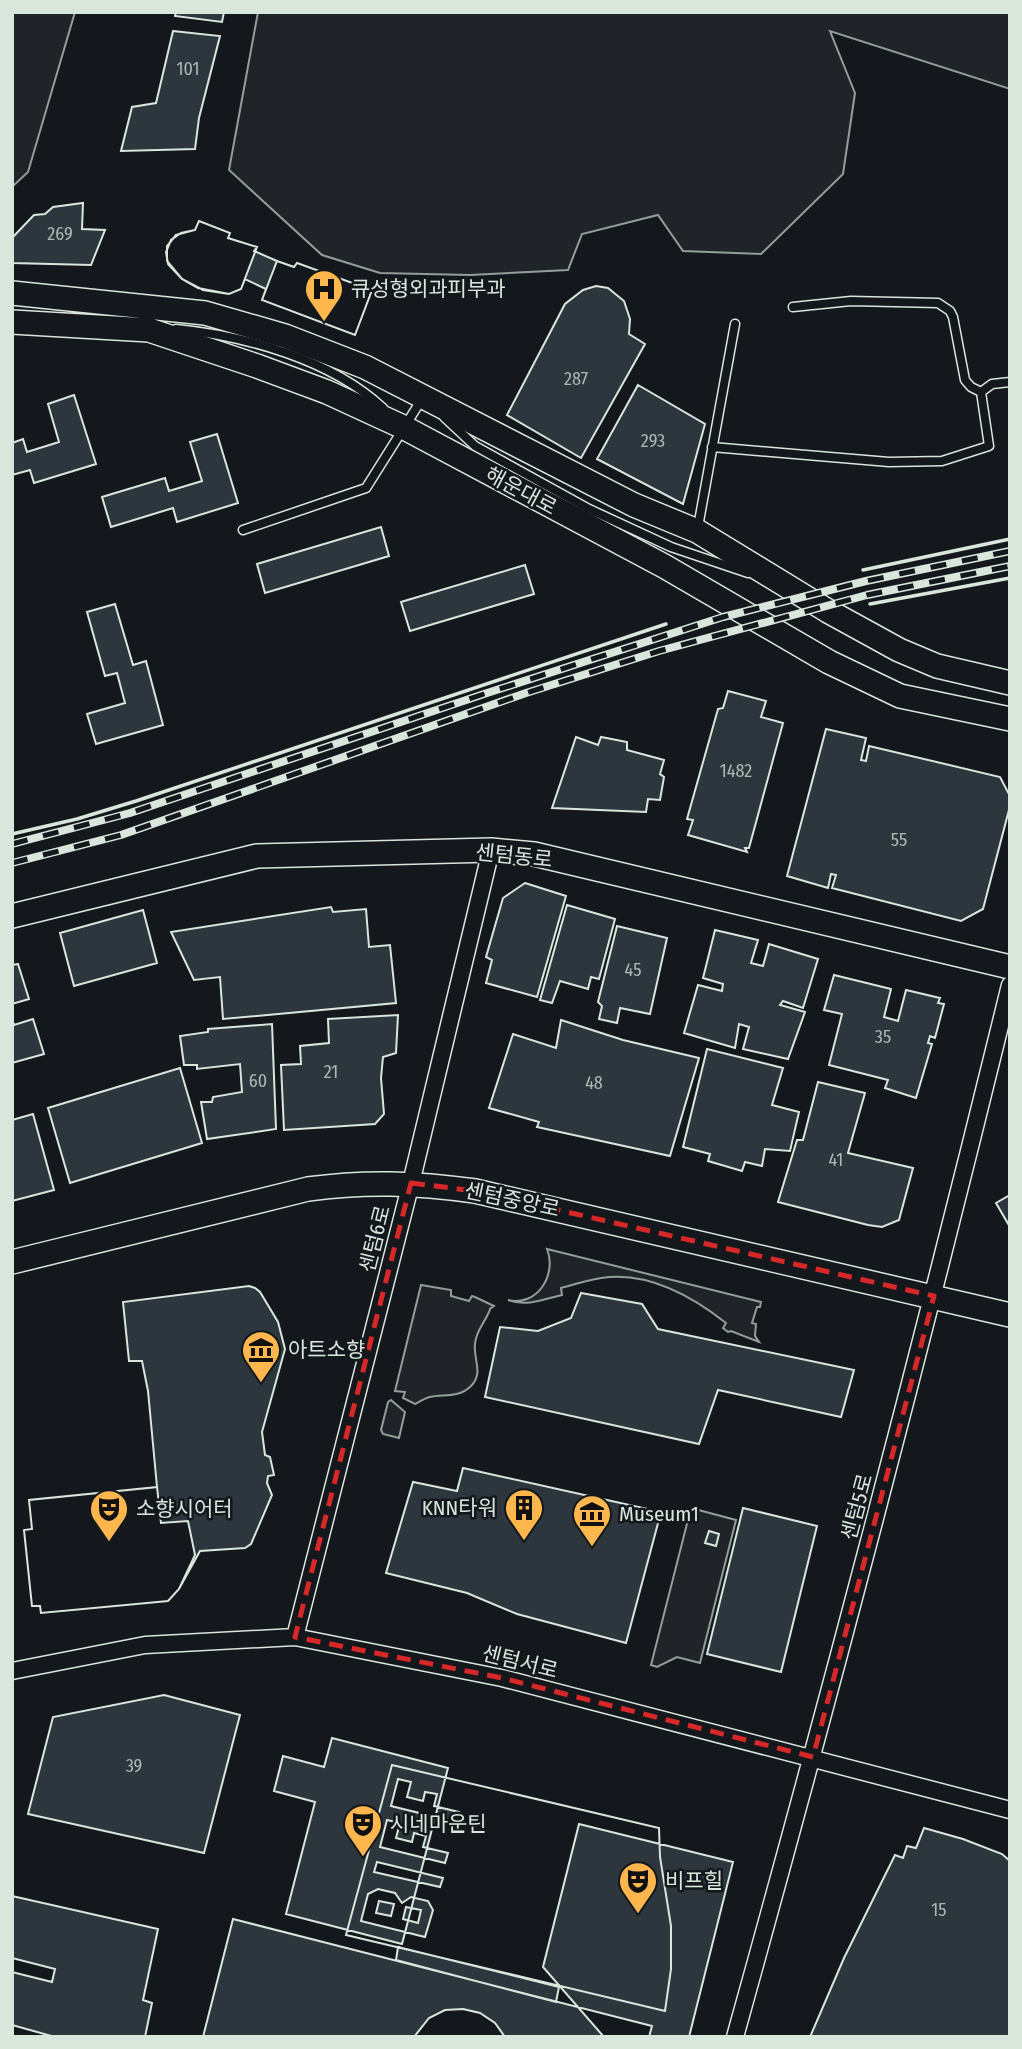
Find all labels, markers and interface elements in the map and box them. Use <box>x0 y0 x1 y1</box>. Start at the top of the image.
house number: 101 <box>177 58 199 80</box>
house number: 269 <box>47 223 73 245</box>
hospital icon: 큐성형외과피부과 <box>303 268 345 323</box>
place label: 큐성형외과피부과 <box>351 276 506 302</box>
house number: 287 <box>564 368 588 390</box>
house number: 293 <box>641 430 665 452</box>
street label: 해운대로 <box>481 461 561 521</box>
house number: 1482 <box>720 760 752 782</box>
house number: 55 <box>891 829 907 851</box>
street label: 센텀동로 <box>474 839 554 873</box>
house number: 45 <box>625 959 641 981</box>
house number: 35 <box>875 1026 891 1048</box>
house number: 21 <box>324 1061 338 1083</box>
house number: 60 <box>249 1070 267 1092</box>
house number: 48 <box>585 1072 603 1094</box>
house number: 41 <box>829 1149 843 1171</box>
street label: 센텀중앙로 <box>462 1177 562 1223</box>
street label: 센텀6로 <box>354 1203 396 1275</box>
museum icon: 아트소향 <box>240 1329 282 1384</box>
place label: 아트소향 <box>288 1337 365 1363</box>
street label: 센텀5로 <box>836 1471 878 1543</box>
building icon: KNN타워 <box>503 1487 545 1542</box>
theatre icon: 소향시어터 <box>88 1488 130 1543</box>
museum icon: Museum1 <box>571 1493 613 1548</box>
place label: KNN타워 <box>422 1495 497 1521</box>
place label: 소향시어터 <box>136 1496 233 1522</box>
place label: Museum1 <box>619 1501 699 1527</box>
street label: 센텀서로 <box>479 1640 561 1684</box>
house number: 39 <box>126 1755 142 1777</box>
theatre icon: 시네마운틴 <box>342 1803 384 1858</box>
place label: 시네마운틴 <box>390 1811 487 1837</box>
theatre icon: 비프힐 <box>617 1860 659 1915</box>
place label: 비프힐 <box>665 1868 723 1894</box>
house number: 15 <box>931 1899 947 1921</box>

